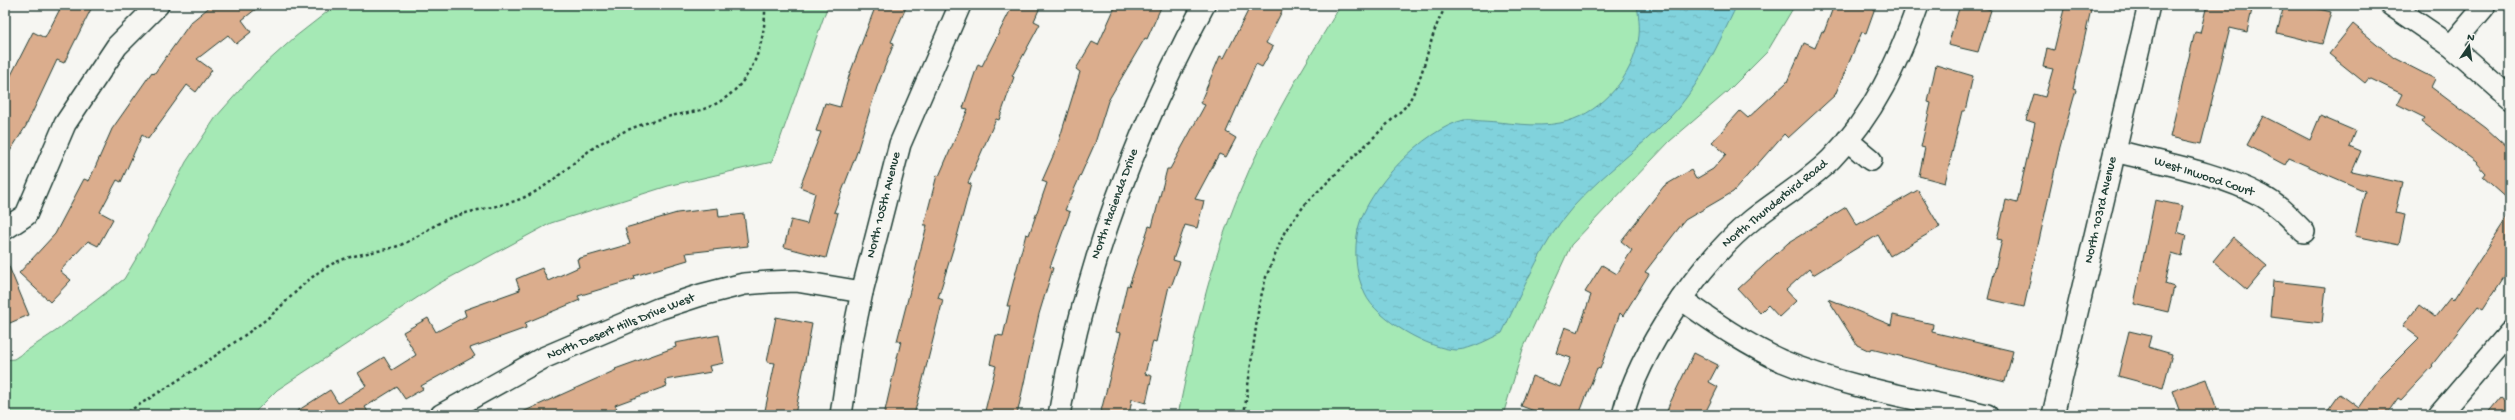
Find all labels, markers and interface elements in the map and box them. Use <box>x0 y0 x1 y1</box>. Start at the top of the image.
north arrow <box>2449 26 2489 66</box>
text: N <box>2466 32 2476 45</box>
street label: North Hacienda Drive <box>1088 147 1142 261</box>
street label: North 105th Avenue <box>864 150 905 260</box>
street label: West Inwood Court <box>2152 154 2258 201</box>
street label: North 103rd Avenue <box>2081 155 2121 265</box>
street label: North Thunderbird Road <box>1719 156 1832 251</box>
street label: North Desert Hills Drive West <box>545 290 699 364</box>

